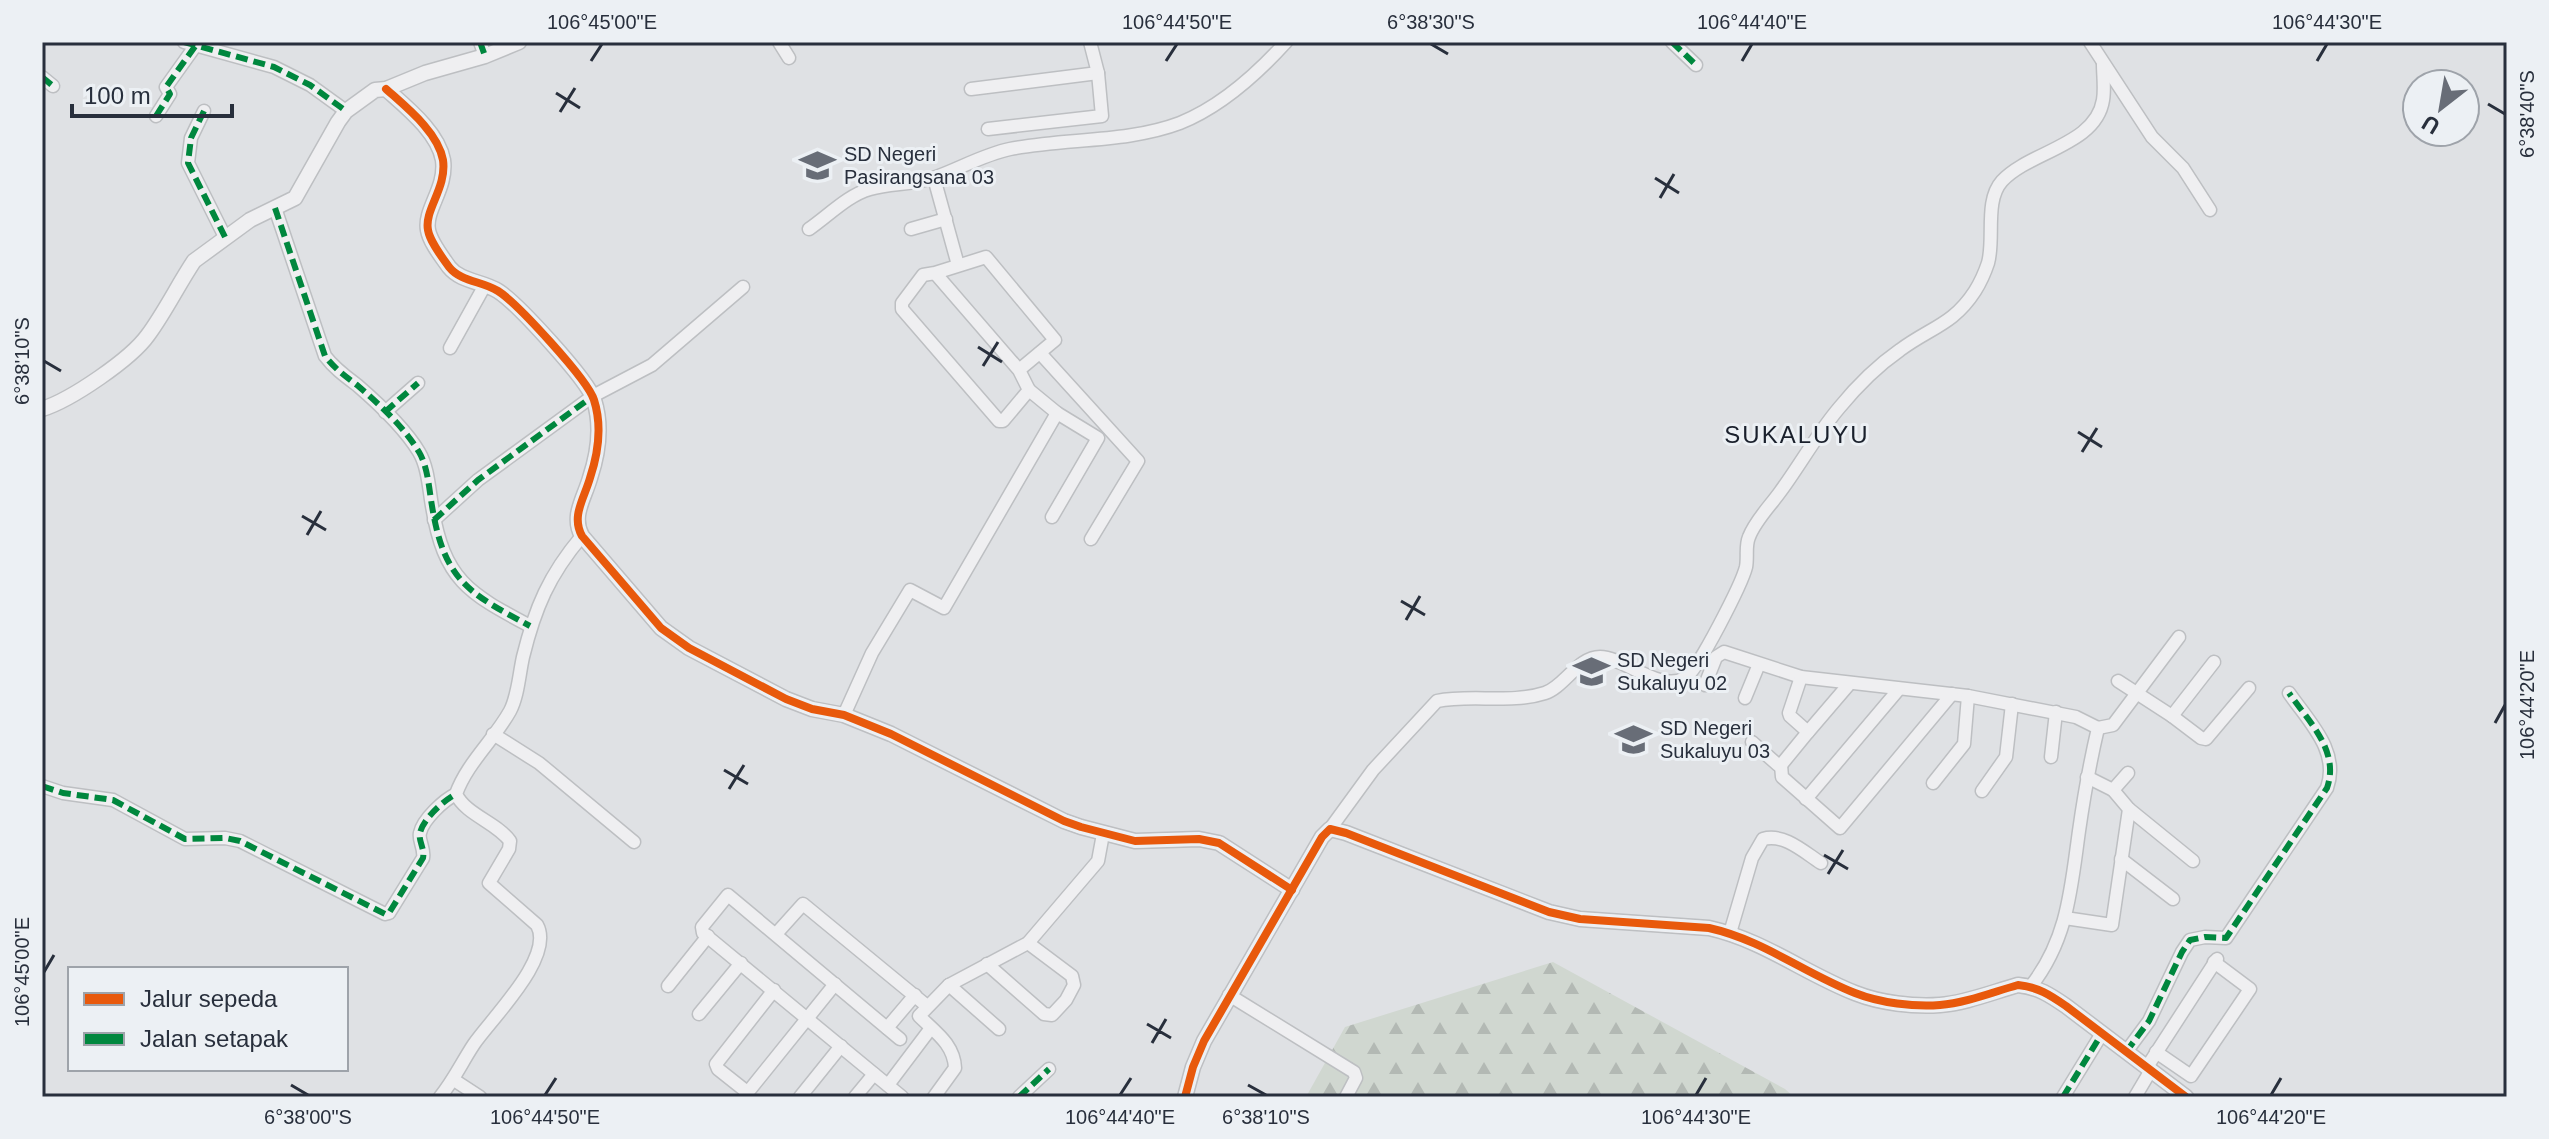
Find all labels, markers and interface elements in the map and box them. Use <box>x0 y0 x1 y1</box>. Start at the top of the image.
text: 106°45'00"E <box>547 11 657 33</box>
text: 106°44'50"E <box>1122 11 1232 33</box>
text: 6°38'30"S <box>1387 11 1475 33</box>
text: 106°44'40"E <box>1697 11 1807 33</box>
text: 106°44'30"E <box>2272 11 2382 33</box>
scale bar <box>72 68 232 118</box>
north arrow <box>2401 68 2481 148</box>
text: 6°38'40"S <box>2516 70 2538 158</box>
text: 100 m <box>84 82 151 109</box>
text: U <box>2418 110 2444 140</box>
place label: SD Negeri Pasirangsana 03 <box>844 143 994 188</box>
school or university icon: SD Negeri Pasirangsana 03 <box>799 147 837 185</box>
text: 6°38'10"S <box>11 317 33 405</box>
district label: SUKALUYU <box>1724 421 1870 448</box>
place label: SD Negeri Sukaluyu 02 <box>1617 649 1727 694</box>
text: 106°44'20"E <box>2516 650 2538 760</box>
school or university icon: SD Negeri Sukaluyu 02 <box>1572 653 1610 691</box>
place label: SD Negeri Sukaluyu 03 <box>1660 717 1770 762</box>
school or university icon: SD Negeri Sukaluyu 03 <box>1615 720 1653 758</box>
text: 106°45'00"E <box>11 917 33 1027</box>
legend <box>68 967 348 1071</box>
text: Jalur sepeda <box>140 985 278 1012</box>
text: Jalan setapak <box>140 1025 289 1052</box>
text: 6°38'00"S <box>264 1106 352 1128</box>
text: 106°44'50"E <box>490 1106 600 1128</box>
text: 106°44'40"E <box>1065 1106 1175 1128</box>
text: 6°38'10"S <box>1222 1106 1310 1128</box>
text: 106°44'30"E <box>1641 1106 1751 1128</box>
text: 106°44'20"E <box>2216 1106 2326 1128</box>

